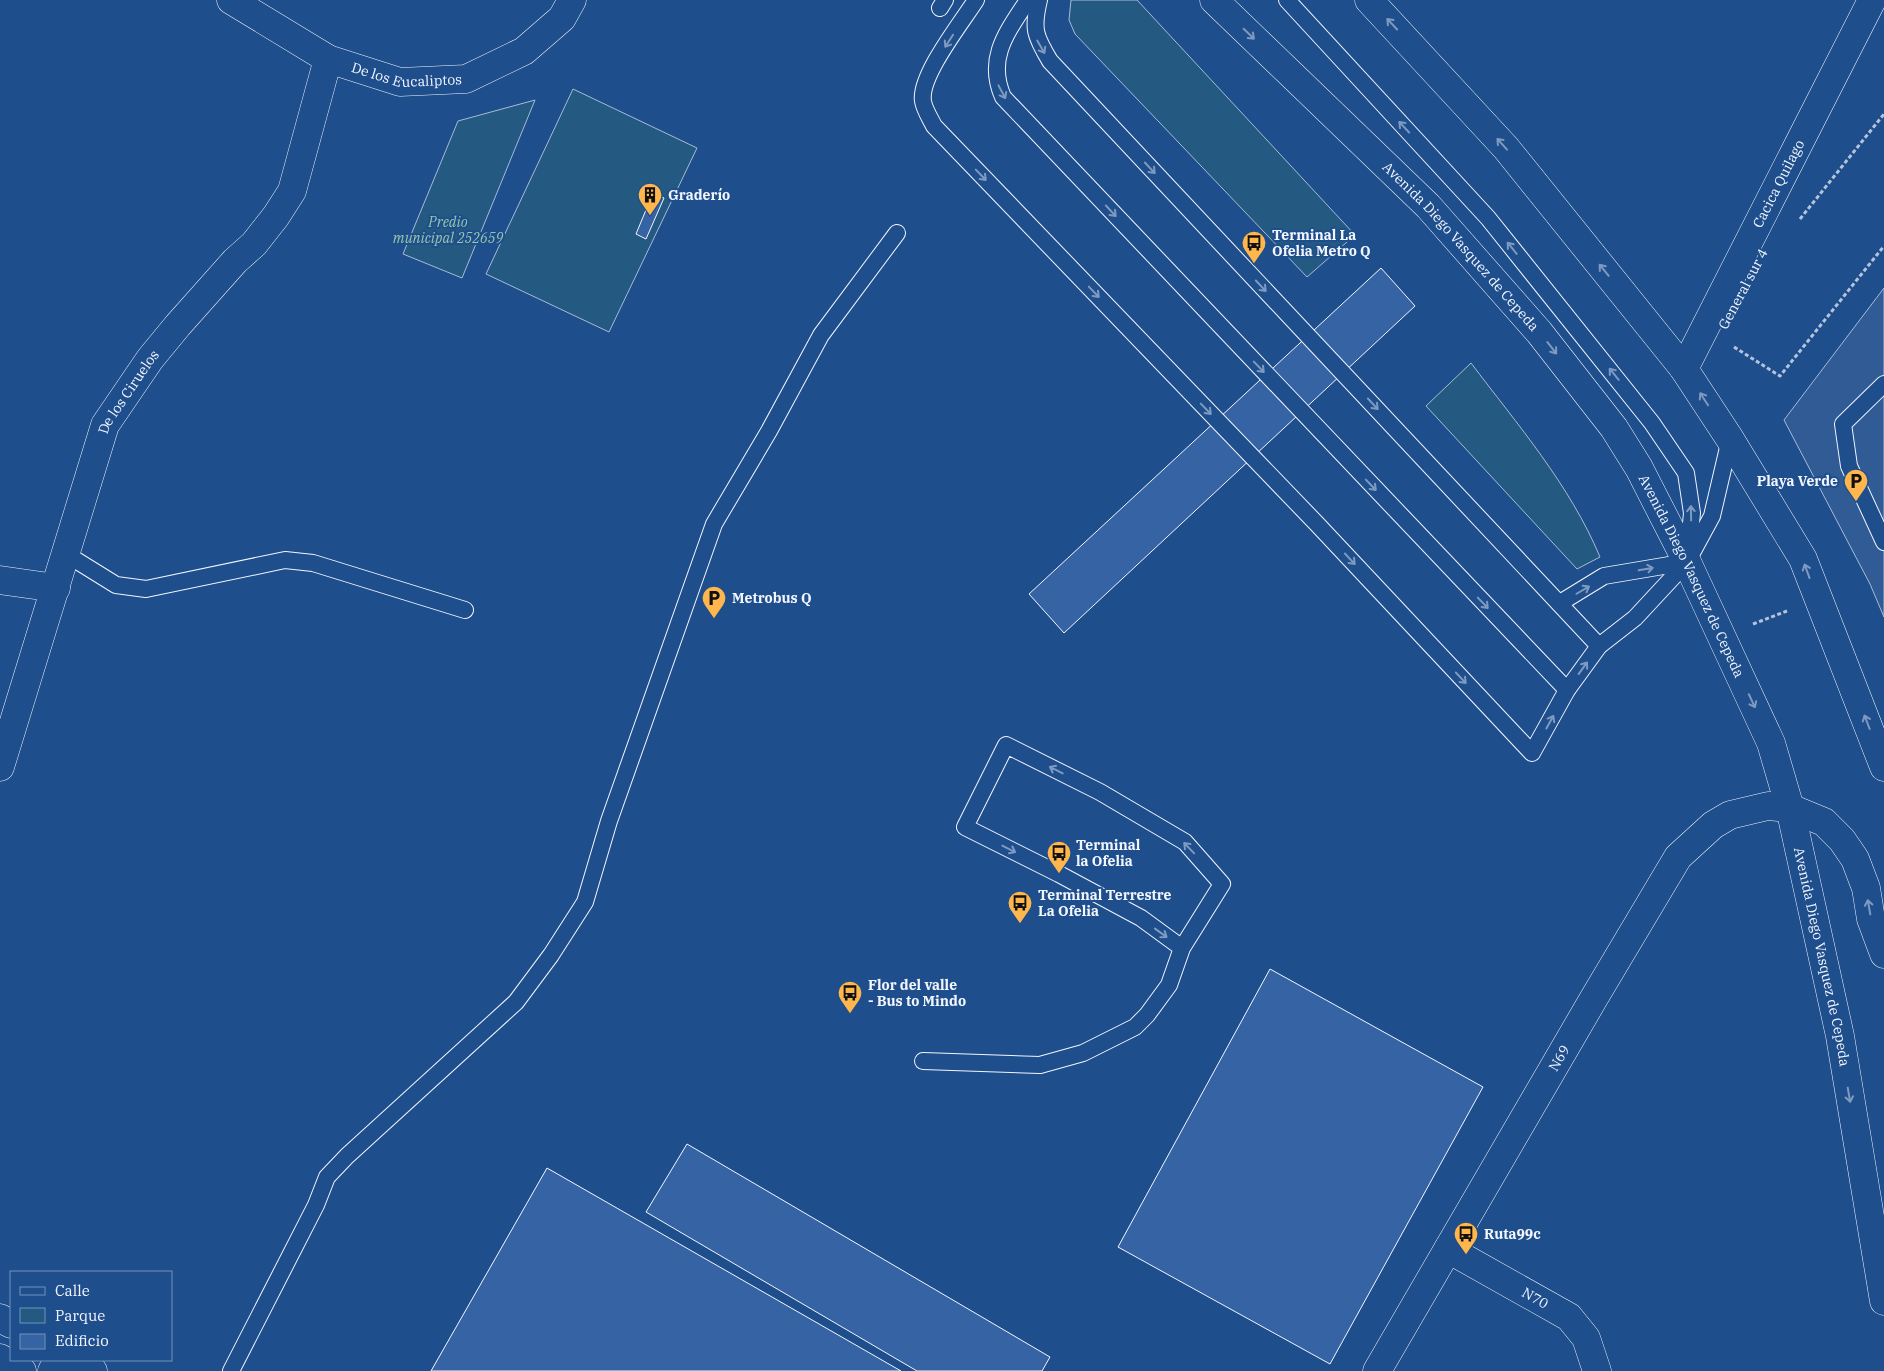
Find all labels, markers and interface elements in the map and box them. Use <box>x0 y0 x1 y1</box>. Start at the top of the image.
one-way arrow <box>1386 18 1398 31</box>
one-way arrow <box>1243 28 1255 40</box>
one-way arrow <box>944 33 954 47</box>
one-way arrow <box>1037 39 1047 54</box>
street label: De los Eucaliptos <box>349 58 463 91</box>
one-way arrow <box>998 84 1007 99</box>
one-way arrow <box>1398 121 1410 134</box>
street label: Cacica Quilago <box>1748 136 1808 231</box>
one-way arrow <box>1496 138 1507 151</box>
street label: Avenida Diego Vasquez de Cepeda <box>1379 158 1543 335</box>
one-way arrow <box>1144 161 1156 174</box>
one-way arrow <box>975 169 987 181</box>
building icon: Graderío <box>637 182 663 216</box>
place label: Graderío <box>668 186 730 204</box>
one-way arrow <box>1105 205 1117 218</box>
park label: Predio municipal 252659 <box>393 213 503 247</box>
place label: Terminal La Ofelia Metro Q <box>1272 226 1371 260</box>
bus stop icon: Terminal La Ofelia Metro Q <box>1241 230 1267 264</box>
one-way arrow <box>1507 242 1518 255</box>
street label: General sur 4 <box>1714 246 1772 332</box>
one-way arrow <box>1599 264 1610 277</box>
one-way arrow <box>1255 279 1267 292</box>
one-way arrow <box>1088 286 1100 298</box>
one-way arrow <box>1546 341 1557 354</box>
street label: De los Ciruelos <box>94 346 163 436</box>
one-way arrow <box>1253 361 1265 374</box>
one-way arrow <box>1609 368 1620 381</box>
one-way arrow <box>1698 392 1708 406</box>
one-way arrow <box>1367 398 1379 410</box>
one-way arrow <box>1200 403 1213 415</box>
parking icon: Playa Verde <box>1843 468 1869 502</box>
street label: Avenida Diego Vasquez de Cepeda <box>1635 471 1748 681</box>
place label: Playa Verde <box>1757 472 1838 490</box>
one-way arrow <box>1365 479 1377 491</box>
one-way arrow <box>1686 505 1695 521</box>
one-way arrow <box>1344 553 1356 566</box>
one-way arrow <box>1638 563 1654 573</box>
one-way arrow <box>1802 563 1811 579</box>
one-way arrow <box>1575 584 1589 594</box>
parking icon: Metrobus Q <box>701 585 727 619</box>
place label: Metrobus Q <box>732 589 812 607</box>
one-way arrow <box>1477 596 1489 609</box>
one-way arrow <box>1578 661 1588 675</box>
one-way arrow <box>1455 671 1467 684</box>
one-way arrow <box>1748 693 1757 708</box>
one-way arrow <box>1545 715 1555 729</box>
one-way arrow <box>1862 715 1871 730</box>
one-way arrow <box>1049 765 1064 774</box>
place label: Terminal la Ofelia <box>1076 836 1141 870</box>
bus stop icon: Terminal la Ofelia <box>1046 840 1072 874</box>
one-way arrow <box>1183 841 1195 854</box>
one-way arrow <box>1001 845 1016 854</box>
street label: Avenida Diego Vasquez de Cepeda <box>1790 846 1854 1068</box>
place label: Terminal Terrestre La Ofelia <box>1038 886 1172 920</box>
bus stop icon: Terminal Terrestre La Ofelia <box>1007 890 1033 924</box>
one-way arrow <box>1863 900 1873 916</box>
one-way arrow <box>1154 928 1168 938</box>
place label: Flor del valle - Bus to Mindo <box>868 976 966 1010</box>
bus stop icon: Flor del valle - Bus to Mindo <box>837 980 863 1014</box>
street label: N69 <box>1544 1042 1574 1075</box>
one-way arrow <box>1845 1087 1855 1103</box>
bus stop icon: Ruta99c <box>1453 1221 1479 1255</box>
place label: Ruta99c <box>1484 1225 1541 1243</box>
legend <box>10 1271 172 1361</box>
text: Calle <box>55 1281 90 1300</box>
street label: N70 <box>1519 1283 1552 1313</box>
text: Parque <box>55 1306 105 1325</box>
text: Edificio <box>55 1331 109 1350</box>

